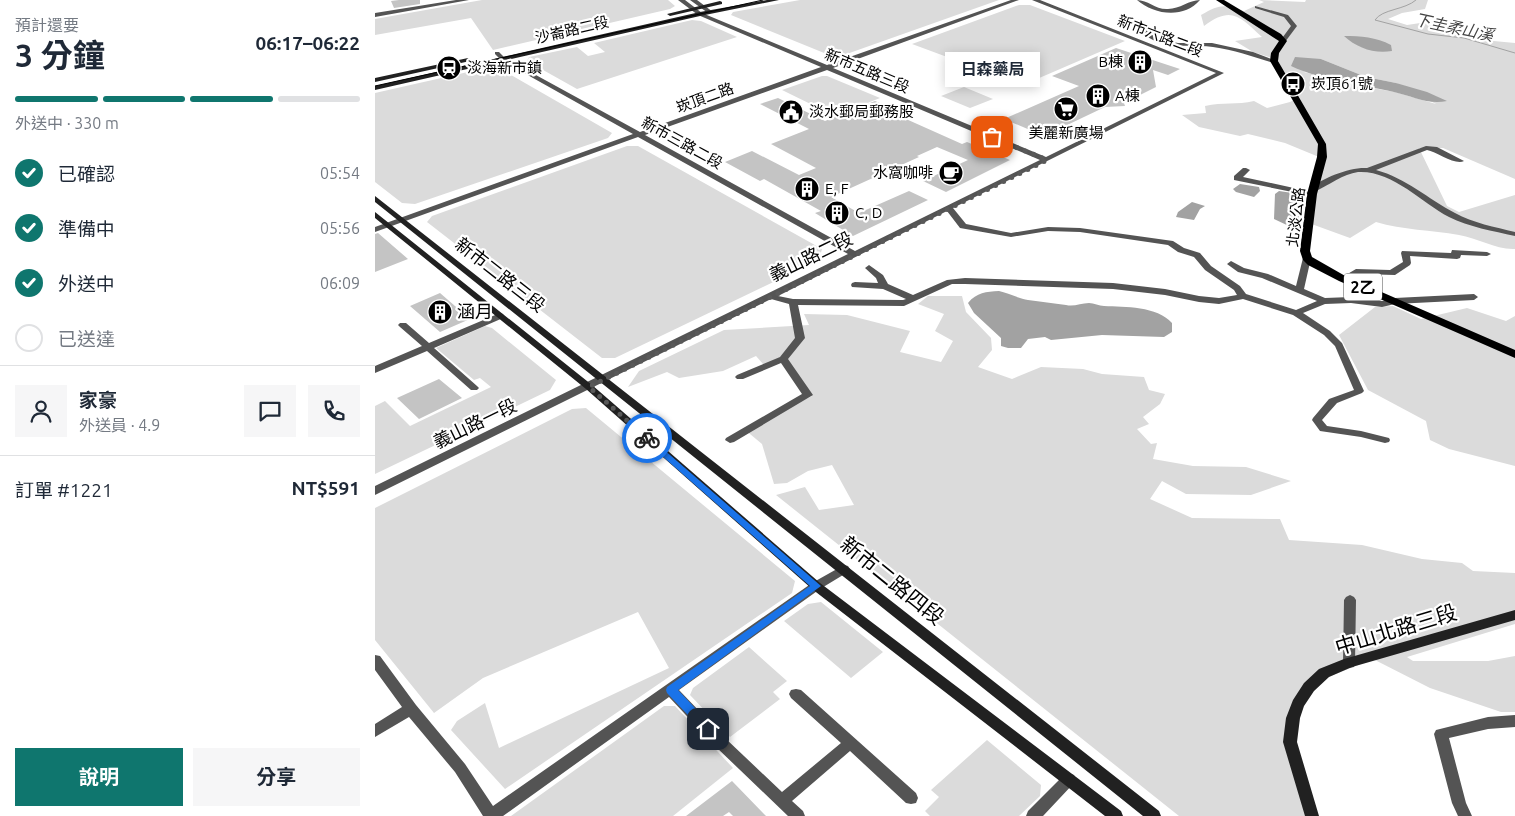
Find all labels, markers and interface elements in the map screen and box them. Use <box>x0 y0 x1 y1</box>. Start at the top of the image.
water label: 下圭柔山溪 <box>1413 10 1497 45</box>
street label: 新市六路二段 <box>1115 11 1205 60</box>
street label: 沙崙路二段 <box>533 13 610 46</box>
text: 預計還要 <box>15 16 79 34</box>
text: 06:17–06:22 <box>255 32 360 54</box>
text: 3 分鐘 <box>15 37 105 73</box>
street label: 新市五路三段 <box>822 45 912 96</box>
building icon: B棟 <box>1127 49 1153 75</box>
callout: 日森藥局 <box>945 52 1039 87</box>
place label: B棟 <box>1098 53 1123 70</box>
station icon: 淡海新市鎮 <box>436 55 462 81</box>
place label: 淡海新市鎮 <box>467 59 542 76</box>
text: 日森藥局 <box>960 60 1025 78</box>
bus stop icon: 崁頂61號 <box>1280 71 1306 97</box>
place label: 崁頂61號 <box>1311 75 1373 92</box>
street label: 崁頂二路 <box>674 79 736 116</box>
building icon: A棟 <box>1085 83 1111 109</box>
place label: A棟 <box>1115 87 1140 104</box>
supermarket icon: 美麗新廣場 <box>1053 96 1079 122</box>
public building icon: 淡水郵局郵務股 <box>778 99 804 125</box>
place label: 淡水郵局郵務股 <box>809 103 914 120</box>
street label: 新市三路二段 <box>639 113 726 172</box>
text: 外送中 · 330 m <box>15 114 119 132</box>
pin <box>971 116 1013 158</box>
icon: bag <box>978 123 1006 151</box>
place label: 美麗新廣場 <box>1028 124 1104 141</box>
icon: check <box>15 159 43 187</box>
cafe icon: 水窩咖啡 <box>938 160 964 186</box>
text: 已確認 <box>58 163 115 185</box>
text: 05:54 <box>320 164 360 182</box>
place label: 水窩咖啡 <box>873 164 933 181</box>
building icon: E, F <box>794 176 820 202</box>
place label: E, F <box>825 180 849 197</box>
street label: 北淡公路 <box>1283 186 1308 248</box>
building icon: C, D <box>824 200 850 226</box>
place label: C, D <box>855 204 882 221</box>
icon: check <box>15 214 43 242</box>
text: 準備中 <box>58 218 115 240</box>
text: 05:56 <box>320 219 360 237</box>
street label: 義山路二段 <box>766 227 855 285</box>
street label: 新市二路三段 <box>452 233 549 315</box>
icon: check <box>15 269 43 297</box>
text: 外送中 <box>58 273 115 295</box>
text: 06:09 <box>320 274 360 292</box>
road number: 2乙 <box>1344 274 1382 300</box>
building icon: 涵月 <box>427 299 453 325</box>
place label: 涵月 <box>457 301 493 321</box>
text: 已送達 <box>58 328 115 350</box>
button: person <box>15 385 67 437</box>
button: chat <box>244 385 296 437</box>
button: phone <box>308 385 360 437</box>
text: 家豪 <box>79 389 117 411</box>
street label: 義山路一段 <box>430 394 519 452</box>
courier <box>622 413 672 463</box>
text: 外送員 · 4.9 <box>79 416 160 434</box>
icon: bike <box>633 424 661 452</box>
text: NT$591 <box>292 477 360 499</box>
text: 訂單 #1221 <box>15 479 113 501</box>
street label: 新市二路四段 <box>836 531 949 629</box>
street label: 中山北路三段 <box>1332 599 1459 659</box>
pin <box>687 708 729 750</box>
icon: home <box>694 715 722 743</box>
button: 說明 <box>15 748 183 806</box>
button: 分享 <box>193 748 360 806</box>

